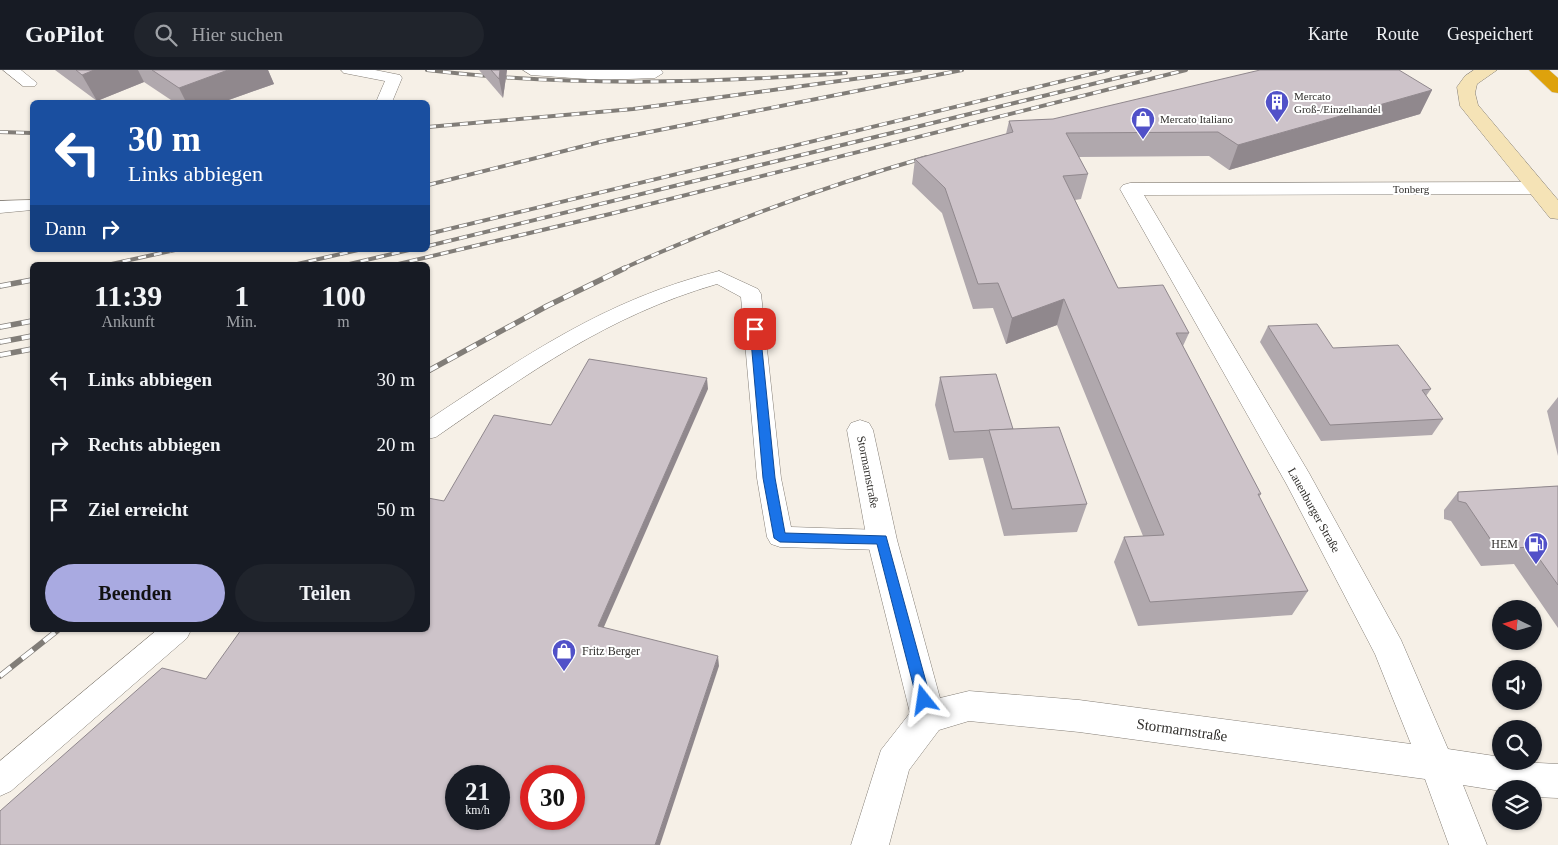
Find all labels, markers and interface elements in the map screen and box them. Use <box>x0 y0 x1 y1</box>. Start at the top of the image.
search box <box>134 12 484 57</box>
text: GoPilot <box>25 21 104 47</box>
icon: search <box>152 21 180 49</box>
text: Hier suchen <box>192 24 283 45</box>
text: Karte <box>1308 24 1348 44</box>
text: Route <box>1376 24 1419 44</box>
text: Gespeichert <box>1447 24 1533 44</box>
building icon: Mercato Groß-/Einzelhandel <box>1264 89 1290 123</box>
place label: Mercato Groß-/Einzelhandel <box>1294 90 1381 115</box>
shop icon: Mercato Italiano <box>1130 106 1156 140</box>
place label: Mercato Italiano <box>1160 113 1233 125</box>
icon: left <box>45 120 110 185</box>
text: 30 m <box>128 120 201 159</box>
text: Links abbiegen <box>128 161 263 186</box>
street label: Tonberg <box>1393 183 1430 195</box>
icon: right <box>96 215 124 243</box>
text: Dann <box>45 218 86 239</box>
text: 11:39 <box>94 279 162 312</box>
text: 1 <box>234 279 249 312</box>
text: 100 <box>321 279 366 312</box>
pin <box>734 308 776 350</box>
text: Ankunft <box>101 313 155 330</box>
text: Min. <box>226 313 257 330</box>
text: m <box>337 313 350 330</box>
icon: arrive <box>741 315 769 343</box>
icon: left <box>45 366 73 394</box>
text: Links abbiegen <box>88 369 212 390</box>
text: 30 m <box>376 369 415 390</box>
icon: right <box>45 431 73 459</box>
text: Rechts abbiegen <box>88 434 220 455</box>
text: 20 m <box>376 434 415 455</box>
street label: Stormarnstraße <box>854 435 882 509</box>
street label: Lauenburger Straße <box>1285 465 1343 555</box>
icon: arrive <box>45 496 73 524</box>
text: Ziel erreicht <box>88 499 188 520</box>
text: 50 m <box>376 499 415 520</box>
fuel station icon: HEM <box>1523 531 1549 565</box>
place label: HEM <box>1491 537 1518 551</box>
button: Beenden <box>45 564 225 622</box>
button: Teilen <box>235 564 415 622</box>
north arrow <box>1492 600 1542 650</box>
map controls <box>1492 600 1542 830</box>
shop icon: Fritz Berger <box>551 638 577 672</box>
place label: Fritz Berger <box>582 644 640 658</box>
button: sound <box>1492 660 1542 710</box>
position arrow <box>897 673 949 725</box>
street label: Stormarnstraße <box>1136 716 1229 744</box>
button: search <box>1492 720 1542 770</box>
speed limit sign: 30 <box>520 765 585 830</box>
text: 21 <box>465 778 490 805</box>
button: layers <box>1492 780 1542 830</box>
text: km/h <box>465 803 490 817</box>

